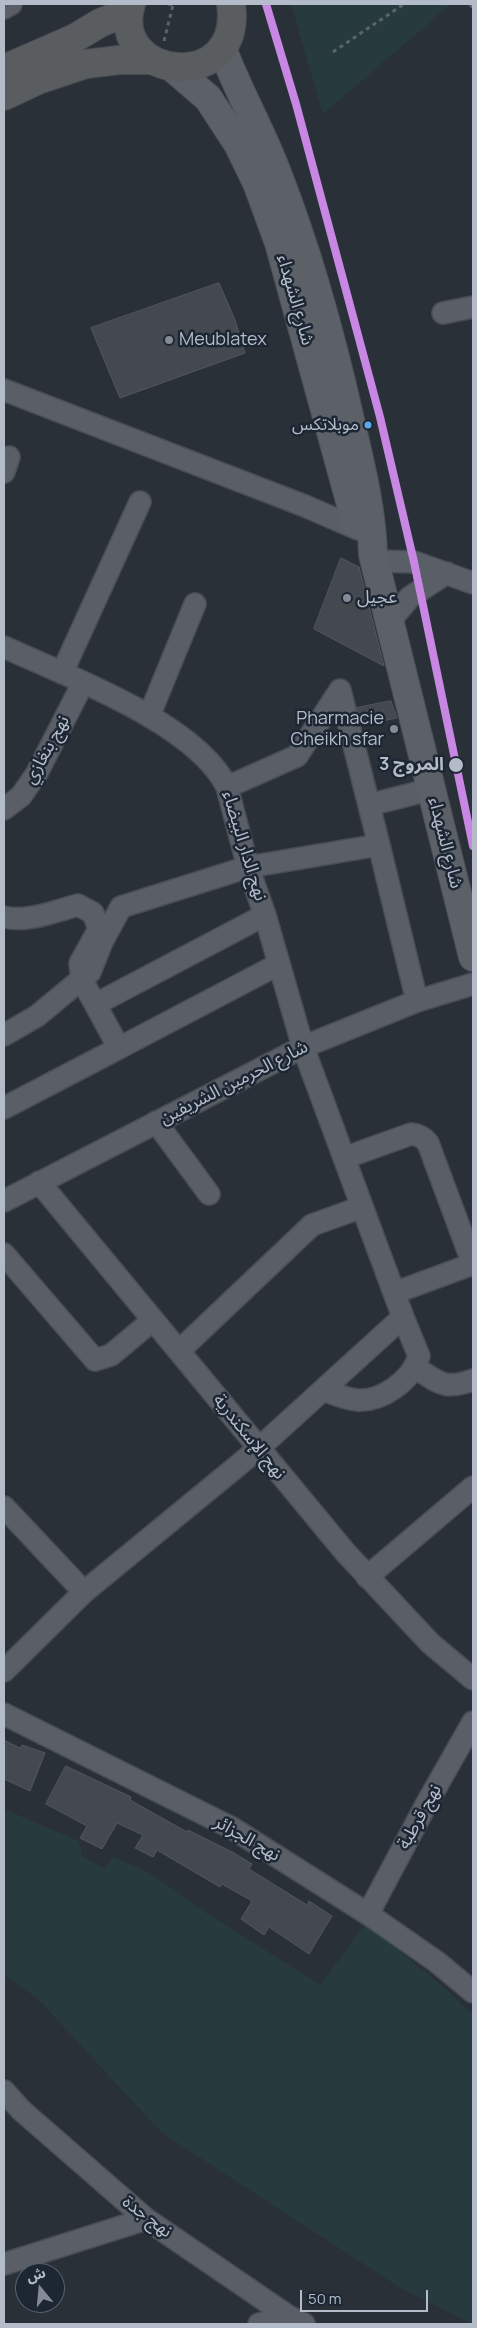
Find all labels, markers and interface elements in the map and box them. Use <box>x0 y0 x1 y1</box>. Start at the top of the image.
street label: شارع الشهداء <box>272 252 318 348</box>
place label: Meublatex <box>179 329 267 351</box>
marker: Meublatex <box>163 334 175 346</box>
place label: موبلاتكس <box>292 415 359 435</box>
marker: موبلاتكس <box>363 420 373 430</box>
place label: عجيل <box>357 587 397 609</box>
marker: عجيل <box>341 592 353 604</box>
place label: Pharmacie Cheikh sfar <box>290 708 384 751</box>
street label: نهج بنغازي <box>19 712 75 788</box>
marker: Pharmacie Cheikh sfar <box>388 723 400 735</box>
place label: المروج 3 <box>379 754 444 776</box>
marker: المروج 3 <box>447 756 465 774</box>
street label: نهج الدار البيضاء <box>217 788 271 904</box>
street label: شارع الشهداء <box>423 795 467 891</box>
street label: شارع الحرمين الشريفين <box>156 1036 312 1130</box>
street label: نهج الإسكندرية <box>208 1390 290 1484</box>
street label: نهج قرطبة <box>393 1781 447 1853</box>
street label: نهج الجزائر <box>210 1811 284 1867</box>
street label: نهج جدة <box>118 2191 176 2243</box>
text: ش <box>24 2262 48 2286</box>
north arrow <box>15 2263 65 2313</box>
scale bar <box>302 2280 430 2312</box>
text: 50 m <box>308 2288 342 2309</box>

